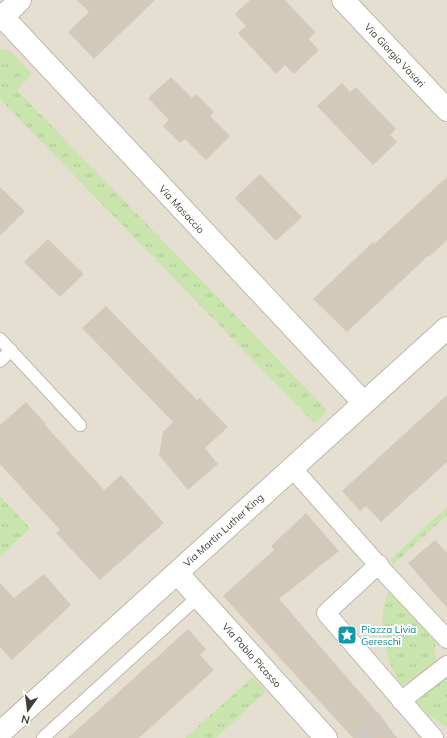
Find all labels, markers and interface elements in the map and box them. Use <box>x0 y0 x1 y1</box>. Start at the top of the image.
street label: Via Giorgio Vasari <box>362 21 428 90</box>
street label: Via Masaccio <box>156 182 208 236</box>
street label: Via Martin Luther King <box>180 491 266 570</box>
street label: Via Pablo Picasso <box>219 620 284 691</box>
place label: Piazza Livia Gereschi <box>361 623 416 648</box>
place icon: Piazza Livia Gereschi <box>336 624 358 646</box>
north arrow <box>8 690 48 730</box>
text: N <box>20 712 31 728</box>

